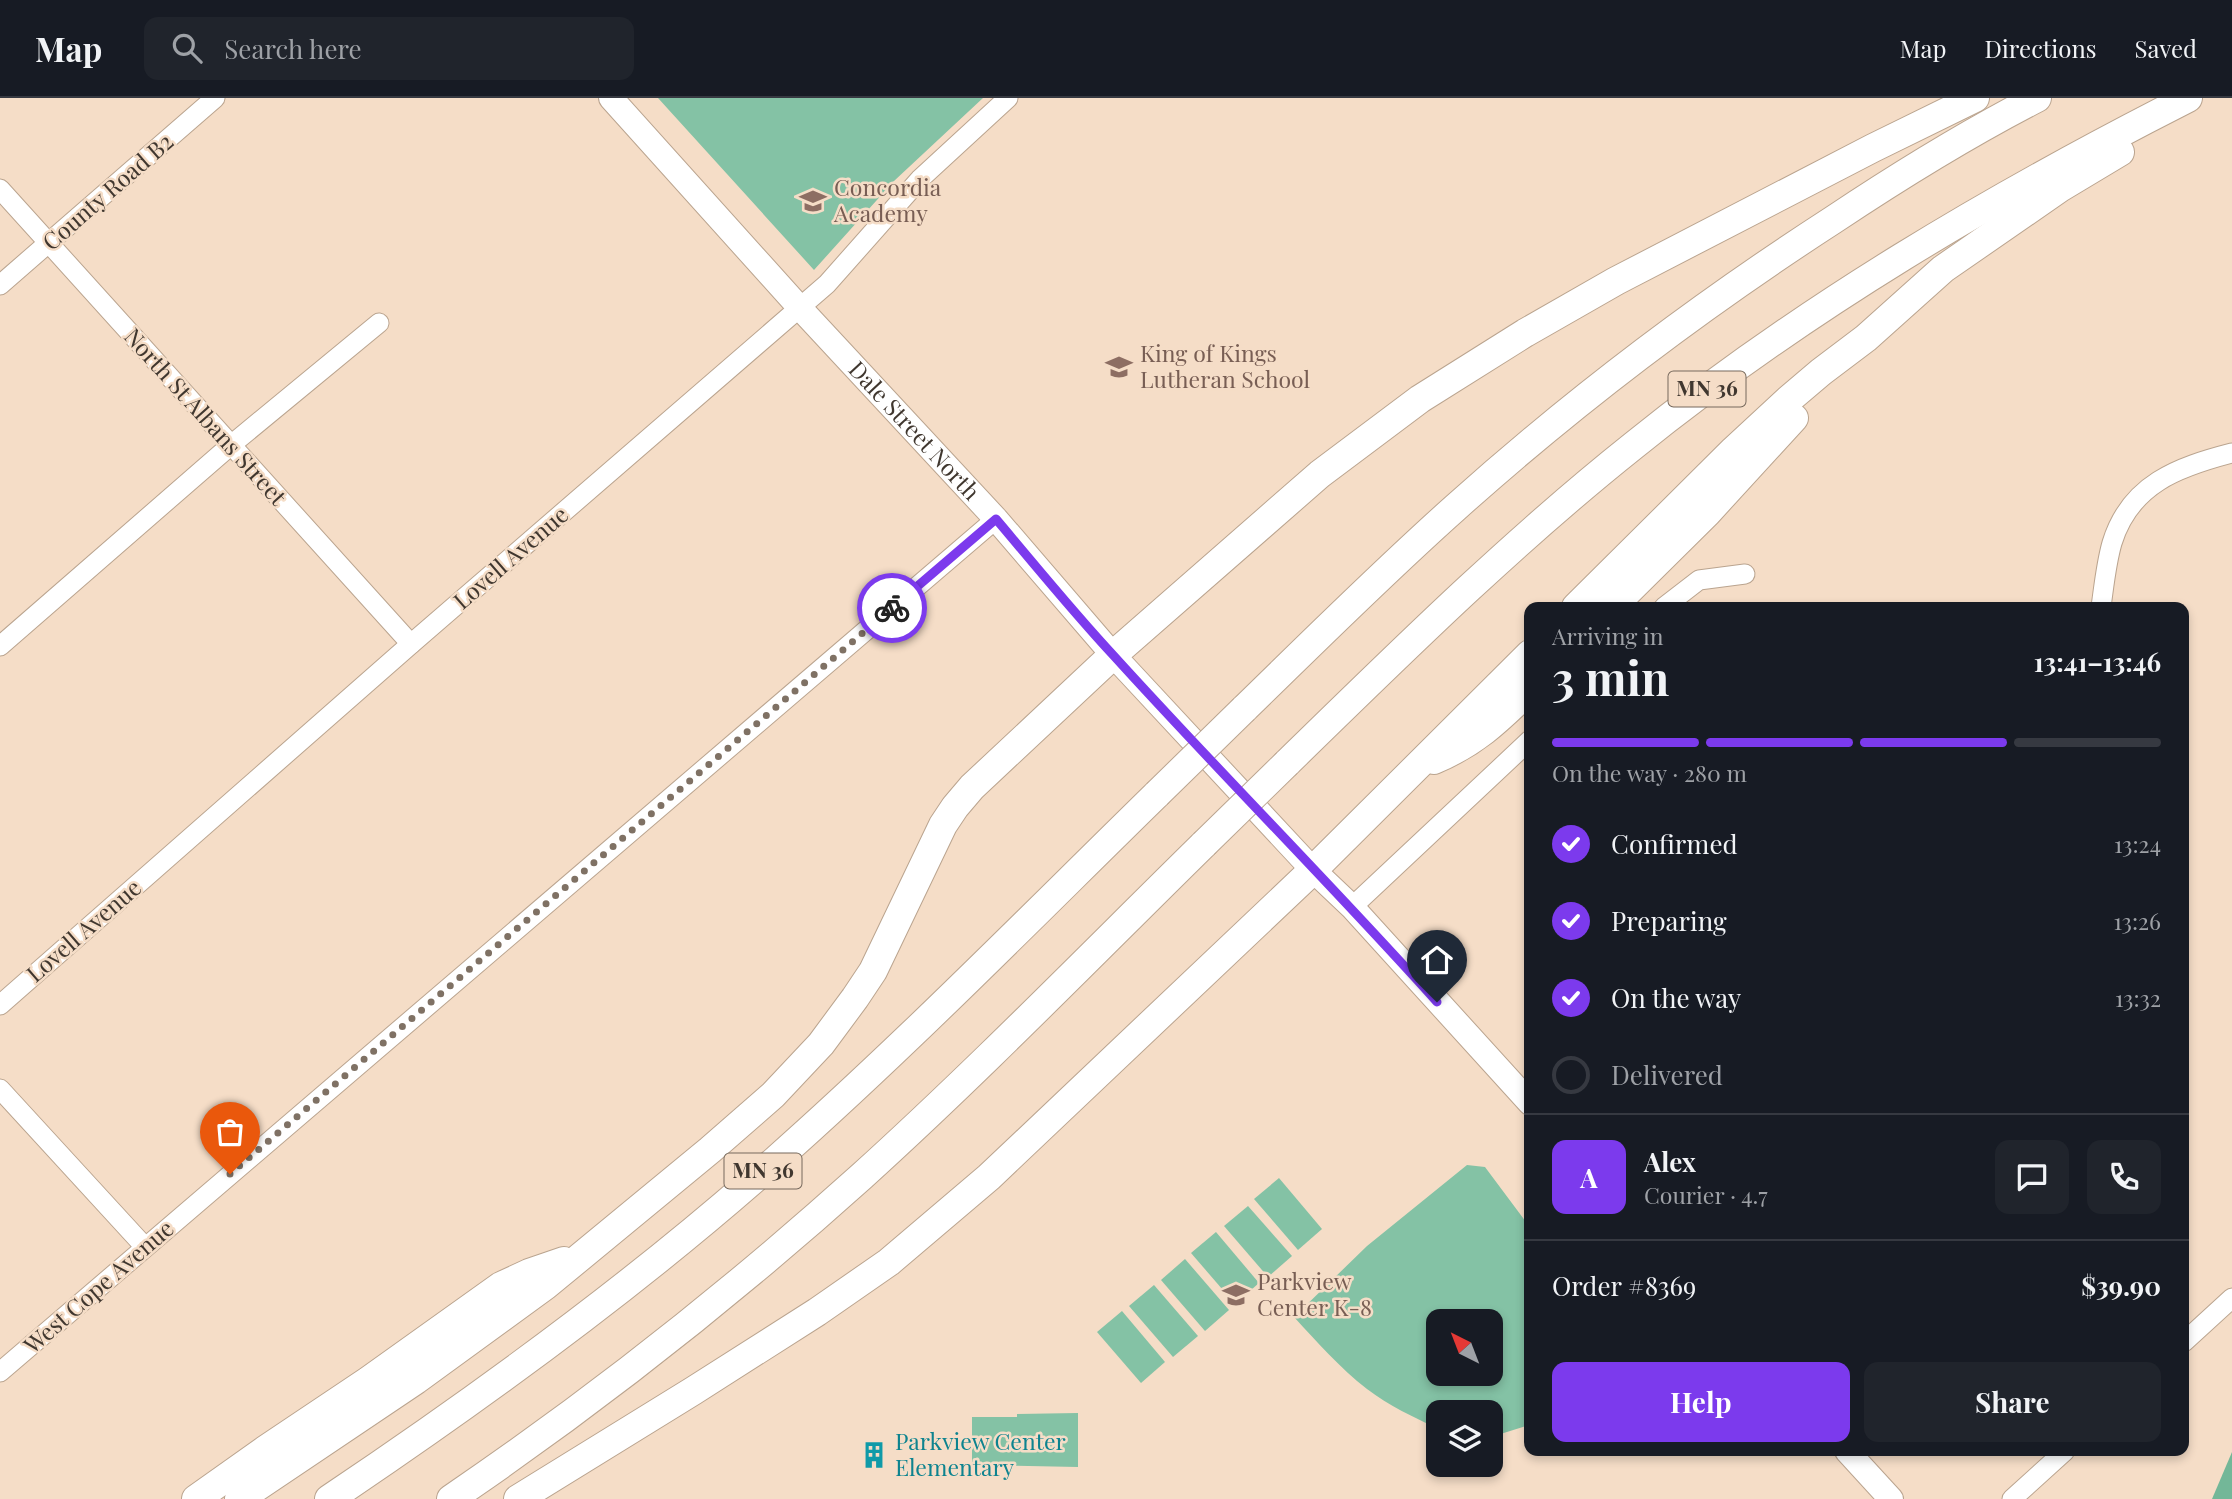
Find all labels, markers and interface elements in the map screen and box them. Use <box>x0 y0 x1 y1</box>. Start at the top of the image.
search box <box>144 17 634 80</box>
text: Map <box>35 26 102 70</box>
icon: search <box>168 29 206 67</box>
text: Search here <box>224 31 362 66</box>
text: Map <box>1900 32 1946 64</box>
text: Directions <box>1984 32 2097 64</box>
text: Saved <box>2135 32 2197 64</box>
street label: County Road B2 <box>35 125 179 256</box>
place label: Concordia Academy <box>833 171 942 228</box>
school or university icon: Concordia Academy <box>798 186 828 216</box>
street label: North St Albans Street <box>118 321 295 512</box>
place label: King of Kings Lutheran School <box>1140 337 1310 394</box>
school or university icon: King of Kings Lutheran School <box>1104 352 1134 382</box>
street label: Dale Street North <box>843 353 988 506</box>
road number: MN 36 <box>1668 372 1746 406</box>
street label: Lovell Avenue <box>446 498 574 615</box>
courier <box>857 573 927 643</box>
icon: bike <box>873 589 911 627</box>
text: Arriving in <box>1552 620 1664 651</box>
text: 13:41–13:46 <box>2034 644 2161 679</box>
text: 3 min <box>1552 646 1669 708</box>
text: On the way · 280 m <box>1552 757 1747 788</box>
icon: check <box>1552 825 1590 863</box>
text: Confirmed <box>1611 826 1738 861</box>
text: 13:24 <box>2114 828 2161 859</box>
street label: Lovell Avenue <box>19 871 147 988</box>
icon: check <box>1552 902 1590 940</box>
text: Preparing <box>1611 903 1727 938</box>
text: 13:26 <box>2113 905 2161 936</box>
pin <box>1407 930 1467 1002</box>
icon: home <box>1418 941 1456 979</box>
icon: check <box>1552 979 1590 1017</box>
text: On the way <box>1611 980 1741 1015</box>
text: 13:32 <box>2115 982 2161 1013</box>
text: Delivered <box>1611 1057 1723 1092</box>
pin <box>200 1102 260 1174</box>
icon: bag <box>211 1113 249 1151</box>
button: chat <box>1995 1140 2069 1214</box>
button: phone <box>2087 1140 2161 1214</box>
text: Alex <box>1644 1144 1696 1179</box>
road number: MN 36 <box>724 1154 802 1188</box>
text: A <box>1580 1160 1598 1195</box>
text: Courier · 4.7 <box>1644 1179 1768 1210</box>
street label: West Cope Avenue <box>16 1212 179 1360</box>
place label: Parkview Center K-8 <box>1257 1265 1372 1322</box>
text: Order #8369 <box>1552 1268 1696 1303</box>
text: $39.90 <box>2081 1268 2161 1303</box>
school or university icon: Parkview Center K-8 <box>1221 1280 1251 1310</box>
north arrow <box>1426 1309 1503 1386</box>
map controls <box>1426 1309 1503 1477</box>
button: Help <box>1552 1362 1850 1442</box>
button: Share <box>1864 1362 2161 1442</box>
button: layers <box>1426 1400 1503 1477</box>
place label: Parkview Center Elementary <box>895 1425 1066 1482</box>
building icon: Parkview Center Elementary <box>859 1440 889 1470</box>

